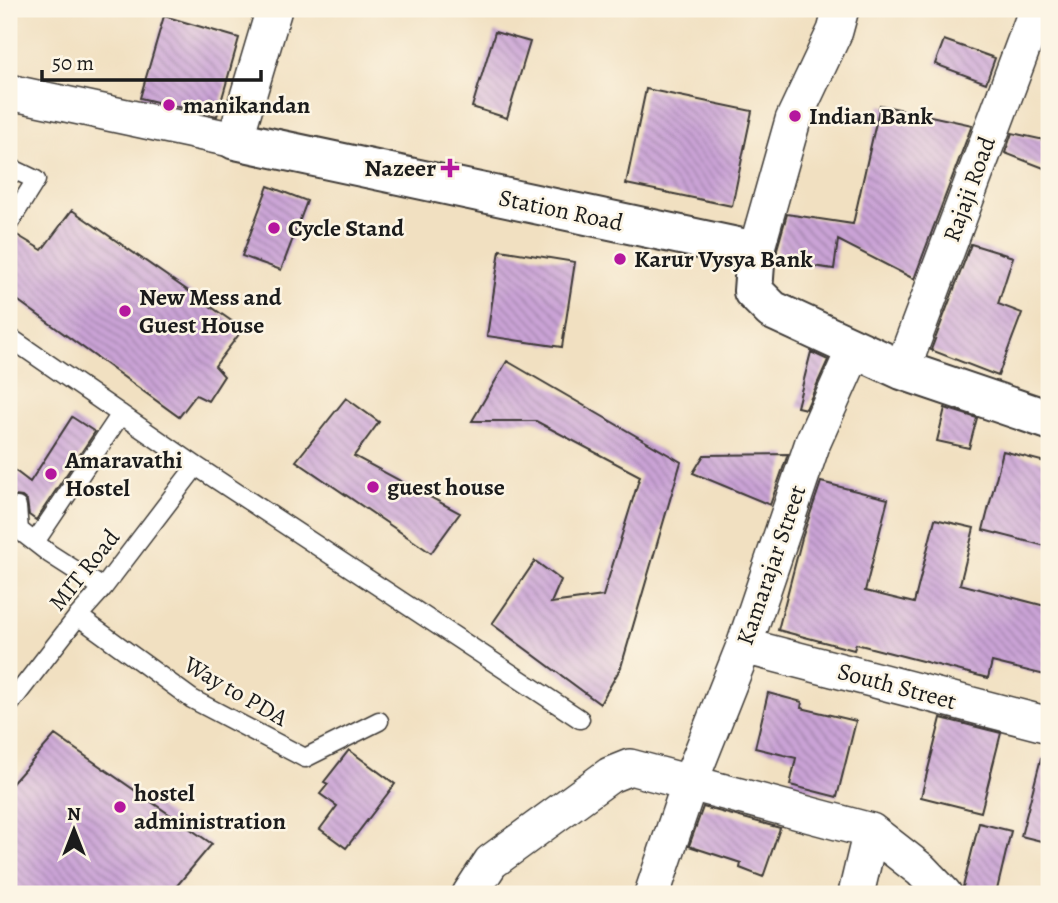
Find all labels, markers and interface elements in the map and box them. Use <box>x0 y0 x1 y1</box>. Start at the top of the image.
scale bar <box>42 38 261 82</box>
text: 50 m <box>52 49 94 77</box>
place label: manikandan <box>183 89 311 121</box>
marker: manikandan <box>161 97 177 113</box>
place label: Indian Bank <box>809 100 933 132</box>
marker: Indian Bank <box>787 108 803 124</box>
street label: Rajaji Road <box>935 132 1003 246</box>
place label: Nazeer <box>364 152 436 184</box>
marker: Nazeer <box>442 160 458 176</box>
street label: Station Road <box>496 181 626 239</box>
place label: Cycle Stand <box>288 212 404 244</box>
marker: Cycle Stand <box>266 220 282 236</box>
place label: Karur Vysya Bank <box>634 243 813 275</box>
marker: Karur Vysya Bank <box>612 251 628 267</box>
place label: New Mess and Guest House <box>139 281 282 341</box>
marker: New Mess and Guest House <box>117 303 133 319</box>
place label: Amaravathi Hostel <box>64 444 183 504</box>
marker: Amaravathi Hostel <box>43 466 59 482</box>
place label: guest house <box>387 471 505 503</box>
marker: guest house <box>365 479 381 495</box>
street label: Kamarajar Street <box>729 481 813 649</box>
street label: MIT Road <box>41 522 127 618</box>
street label: Way to PDA <box>177 648 295 734</box>
street label: South Street <box>834 655 960 717</box>
place label: hostel administration <box>134 777 286 837</box>
north arrow <box>38 794 108 864</box>
marker: hostel administration <box>112 799 128 815</box>
text: N <box>67 801 81 827</box>

